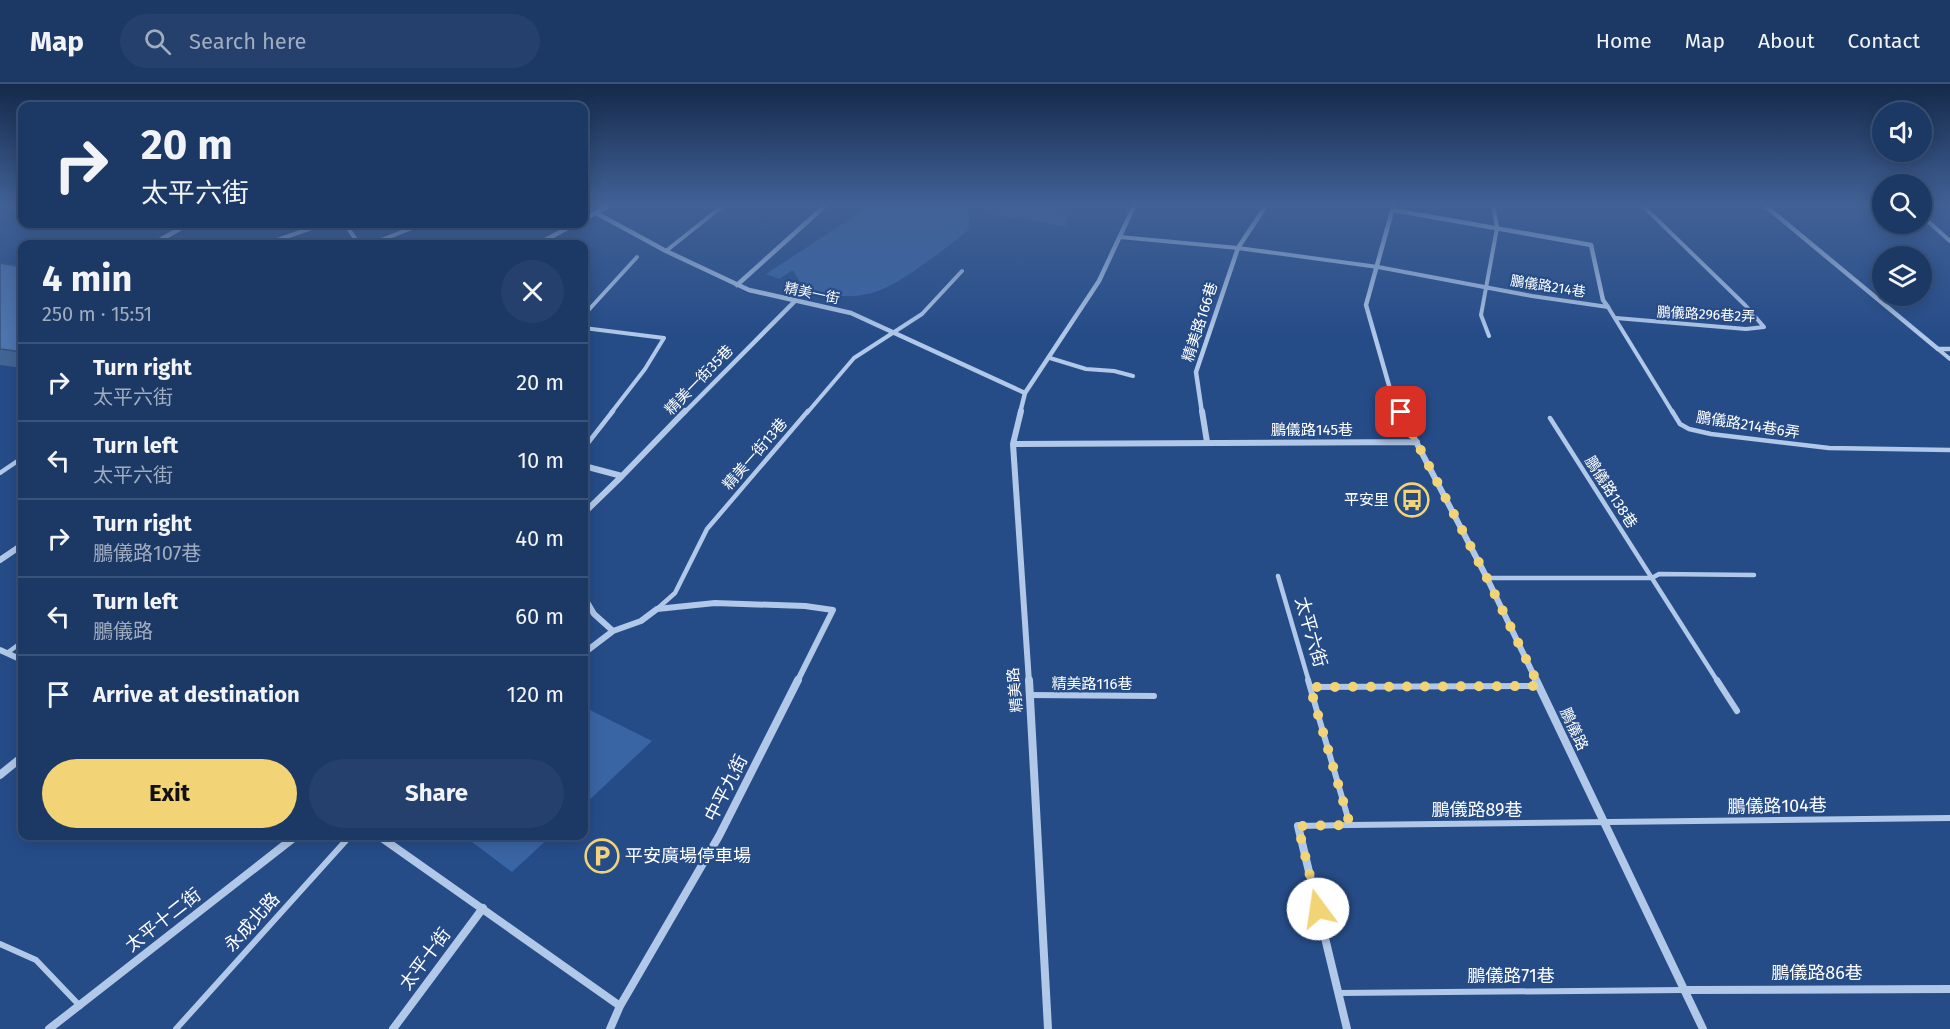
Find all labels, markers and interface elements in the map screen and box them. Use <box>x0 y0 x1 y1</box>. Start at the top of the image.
search box <box>120 14 540 68</box>
text: Map <box>30 25 84 58</box>
icon: search <box>141 25 174 58</box>
text: Search here <box>189 28 307 55</box>
text: Home <box>1596 28 1652 54</box>
text: Map <box>1685 28 1725 54</box>
text: About <box>1758 28 1815 54</box>
text: Contact <box>1848 28 1920 54</box>
map controls <box>1872 102 1932 306</box>
button: sound <box>1872 102 1932 162</box>
text: 20 m <box>141 120 233 170</box>
icon: right <box>42 126 120 204</box>
button: search <box>1872 174 1932 234</box>
text: 太平六街 <box>141 177 249 209</box>
button: layers <box>1872 246 1932 306</box>
text: 4 min <box>42 257 132 301</box>
button: close <box>501 260 564 323</box>
street label: 鵬儀路214巷 <box>1509 272 1587 301</box>
street label: 精美一街 <box>783 279 841 308</box>
street label: 精美路166巷 <box>1179 280 1221 364</box>
text: 250 m · 15:51 <box>42 302 152 326</box>
street label: 鵬儀路296巷2弄 <box>1656 303 1756 326</box>
street label: 精美一街35巷 <box>661 341 737 419</box>
text: Turn right <box>93 354 192 381</box>
icon: right <box>42 366 75 399</box>
text: 20 m <box>516 369 564 396</box>
text: 太平六街 <box>93 385 173 409</box>
pin <box>1375 386 1426 437</box>
icon: arrive <box>1384 395 1417 428</box>
street label: 鵬儀路214巷6弄 <box>1695 408 1801 442</box>
street label: 精美一街13巷 <box>719 415 791 493</box>
street label: 鵬儀路145巷 <box>1271 421 1353 439</box>
text: Turn left <box>93 432 178 459</box>
icon: left <box>42 444 75 477</box>
text: 10 m <box>518 447 564 474</box>
street label: 鵬儀路138巷 <box>1581 453 1641 531</box>
text: 太平六街 <box>93 463 173 487</box>
bus stop icon: 平安里 <box>1394 482 1430 518</box>
place label: 平安里 <box>1344 491 1389 509</box>
text: Turn right <box>93 510 192 537</box>
icon: right <box>42 522 75 555</box>
text: 40 m <box>515 525 564 552</box>
text: 鵬儀路107巷 <box>93 541 201 565</box>
text: Turn left <box>93 588 178 615</box>
street label: 太平六街 <box>1291 594 1331 670</box>
icon: left <box>42 600 75 633</box>
text: 60 m <box>515 603 564 630</box>
text: 鵬儀路 <box>93 619 153 643</box>
street label: 精美路 <box>1004 667 1026 713</box>
street label: 精美路116巷 <box>1052 675 1132 693</box>
icon: arrive <box>42 678 75 711</box>
text: Arrive at destination <box>93 681 300 708</box>
text: 120 m <box>507 681 564 708</box>
street label: 鵬儀路 <box>1556 705 1592 753</box>
street label: 中平九街 <box>700 751 752 825</box>
button: Exit <box>42 759 297 828</box>
button: Share <box>309 759 564 828</box>
street label: 鵬儀路104巷 <box>1727 794 1827 818</box>
street label: 鵬儀路89巷 <box>1431 799 1523 821</box>
parking icon: 平安廣場停車場 <box>584 838 620 874</box>
place label: 平安廣場停車場 <box>625 845 751 867</box>
position arrow <box>1286 877 1350 941</box>
street label: 太平十二街 <box>121 884 205 956</box>
street label: 永成北路 <box>220 888 284 956</box>
street label: 太平十街 <box>395 924 455 994</box>
street label: 鵬儀路86巷 <box>1771 962 1863 984</box>
street label: 鵬儀路71巷 <box>1467 965 1555 987</box>

